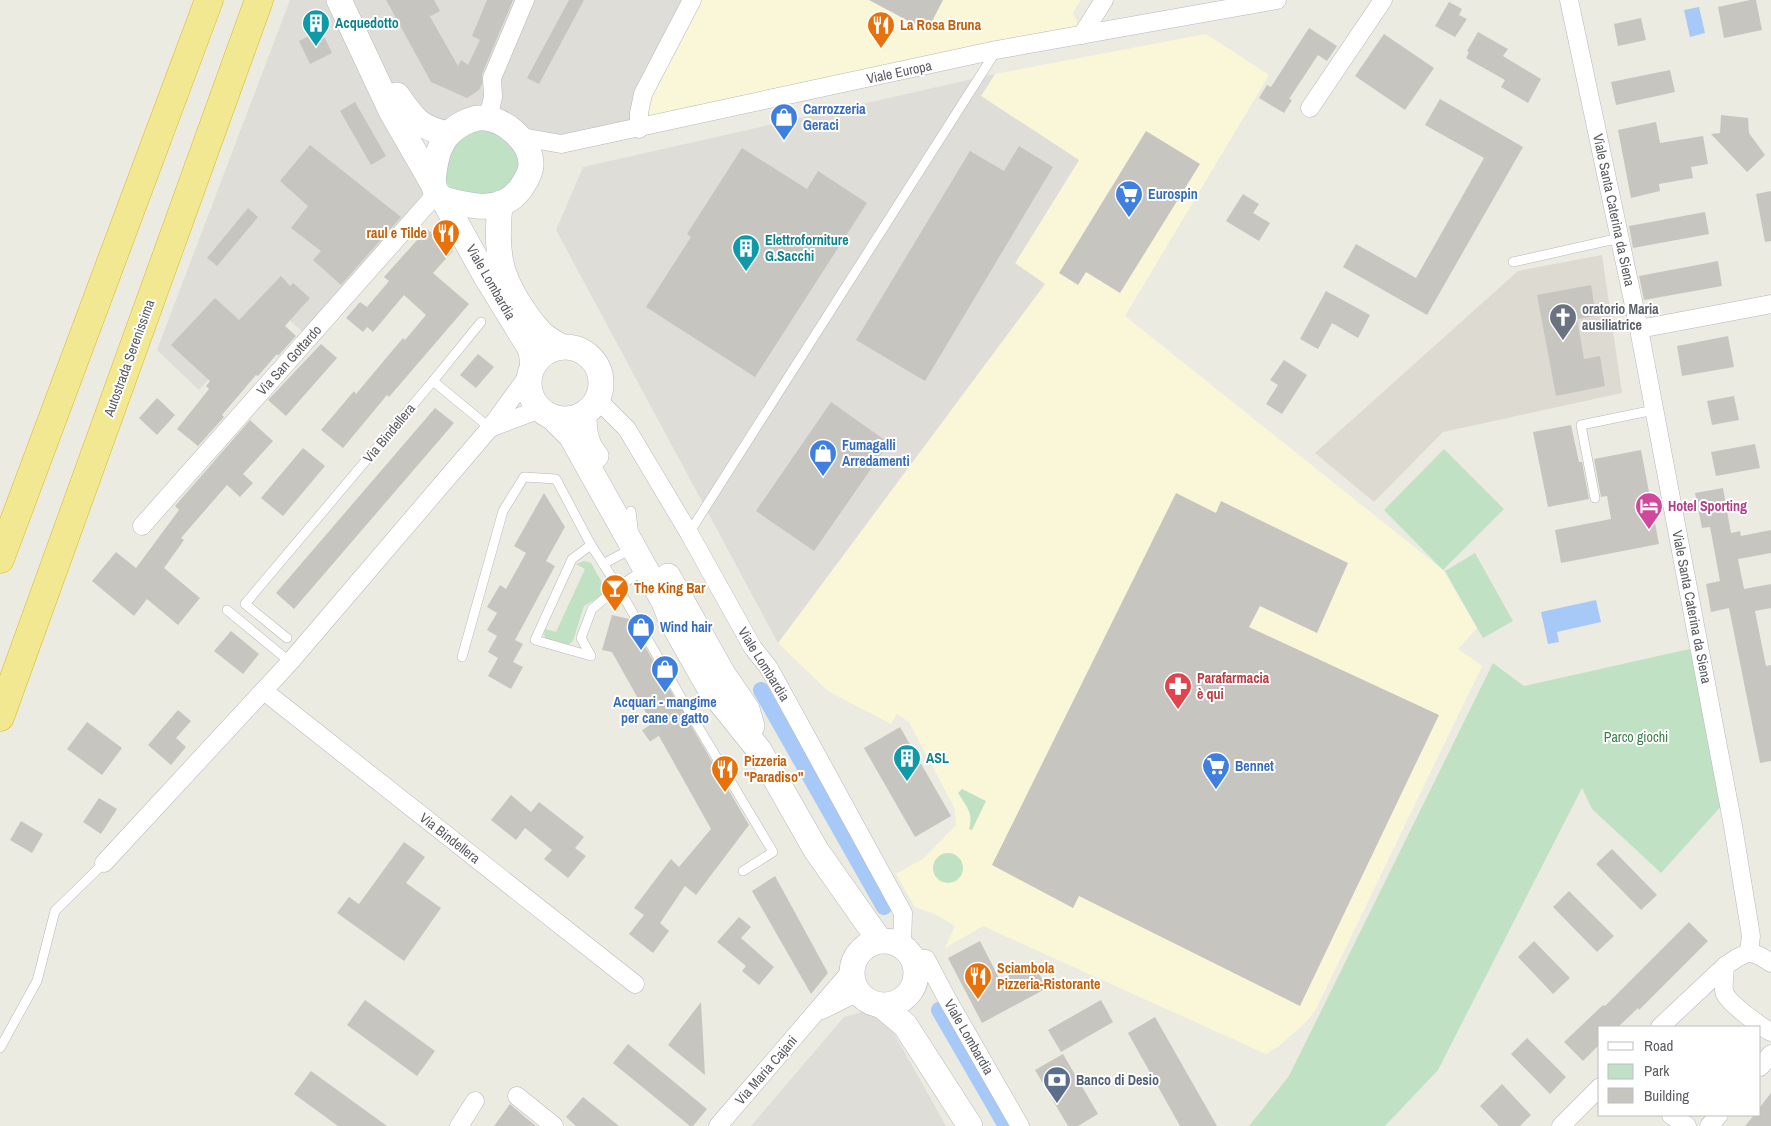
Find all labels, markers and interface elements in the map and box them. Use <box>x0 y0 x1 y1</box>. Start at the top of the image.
building icon: Acquedotto <box>301 8 331 47</box>
restaurant icon: La Rosa Bruna <box>866 10 896 49</box>
place label: Acquedotto <box>335 14 399 32</box>
place label: La Rosa Bruna <box>900 16 982 34</box>
street label: Viale Europa <box>865 56 934 88</box>
place label: Carrozzeria Geraci <box>803 100 866 134</box>
shop icon: Carrozzeria Geraci <box>769 102 799 141</box>
street label: Viale Santa Caterina da Siena <box>1589 132 1639 289</box>
supermarket icon: Eurospin <box>1114 179 1144 218</box>
place label: Eurospin <box>1148 185 1198 203</box>
restaurant icon: raul e Tilde <box>431 218 461 257</box>
place label: raul e Tilde <box>367 224 427 242</box>
place label: Elettroforniture G.Sacchi <box>765 231 849 265</box>
building icon: Elettroforniture G.Sacchi <box>731 233 761 272</box>
street label: Viale Lombardia <box>462 241 520 323</box>
street label: Autostrada Serenissima <box>99 296 159 420</box>
place label: oratorio Maria ausiliatrice <box>1582 300 1659 334</box>
church icon: oratorio Maria ausiliatrice <box>1548 302 1578 341</box>
street label: Via San Gottardo <box>253 321 325 399</box>
street label: Via Bindellera <box>359 399 419 466</box>
place label: Fumagalli Arredamenti <box>842 436 910 470</box>
shop icon: Fumagalli Arredamenti <box>808 438 838 477</box>
hotel icon: Hotel Sporting <box>1634 491 1664 530</box>
place label: Hotel Sporting <box>1668 497 1747 515</box>
street label: Viale Santa Caterina da Siena <box>1668 529 1716 686</box>
bar icon: The King Bar <box>600 573 630 612</box>
place label: The King Bar <box>634 579 706 597</box>
shop icon: Wind hair <box>626 612 656 651</box>
place label: Wind hair <box>660 618 713 636</box>
street label: Viale Lombardia <box>734 624 794 705</box>
shop icon: Acquari - mangime per cane e gatto <box>650 654 680 693</box>
place label: Parafarmacia è qui <box>1197 669 1270 703</box>
pharmacy icon: Parafarmacia è qui <box>1163 671 1193 710</box>
place label: Acquari - mangime per cane e gatto <box>613 693 717 727</box>
park label: Parco giochi <box>1604 728 1668 746</box>
building icon: ASL <box>892 743 922 782</box>
place label: ASL <box>926 749 949 767</box>
supermarket icon: Bennet <box>1201 751 1231 790</box>
place label: Pizzeria "Paradiso" <box>744 752 803 786</box>
restaurant icon: Pizzeria "Paradiso" <box>710 754 740 793</box>
place label: Bennet <box>1235 757 1274 775</box>
street label: Via Bindellera <box>416 809 484 868</box>
place label: Sciambola Pizzeria-Ristorante <box>997 959 1100 993</box>
restaurant icon: Sciambola Pizzeria-Ristorante <box>963 961 993 1000</box>
street label: Viale Lombardia <box>940 996 998 1078</box>
legend <box>1598 1026 1761 1116</box>
street label: Via Maria Cajani <box>731 1032 801 1108</box>
text: Road <box>1644 1035 1673 1056</box>
text: Park <box>1644 1060 1670 1081</box>
bank icon: Banco di Desio <box>1042 1065 1072 1104</box>
place label: Banco di Desio <box>1076 1071 1159 1089</box>
text: Building <box>1644 1085 1689 1106</box>

